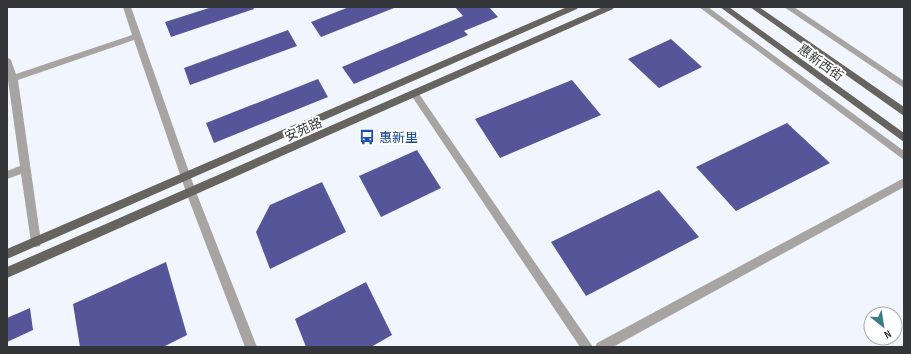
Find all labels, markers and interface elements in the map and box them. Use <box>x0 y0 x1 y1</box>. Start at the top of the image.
street label: 惠新西街 <box>795 41 846 85</box>
street label: 安苑路 <box>282 115 324 145</box>
bus stop icon: 惠新里 <box>358 128 376 146</box>
place label: 惠新里 <box>379 130 418 146</box>
north arrow <box>863 306 903 346</box>
text: N <box>882 327 894 341</box>

